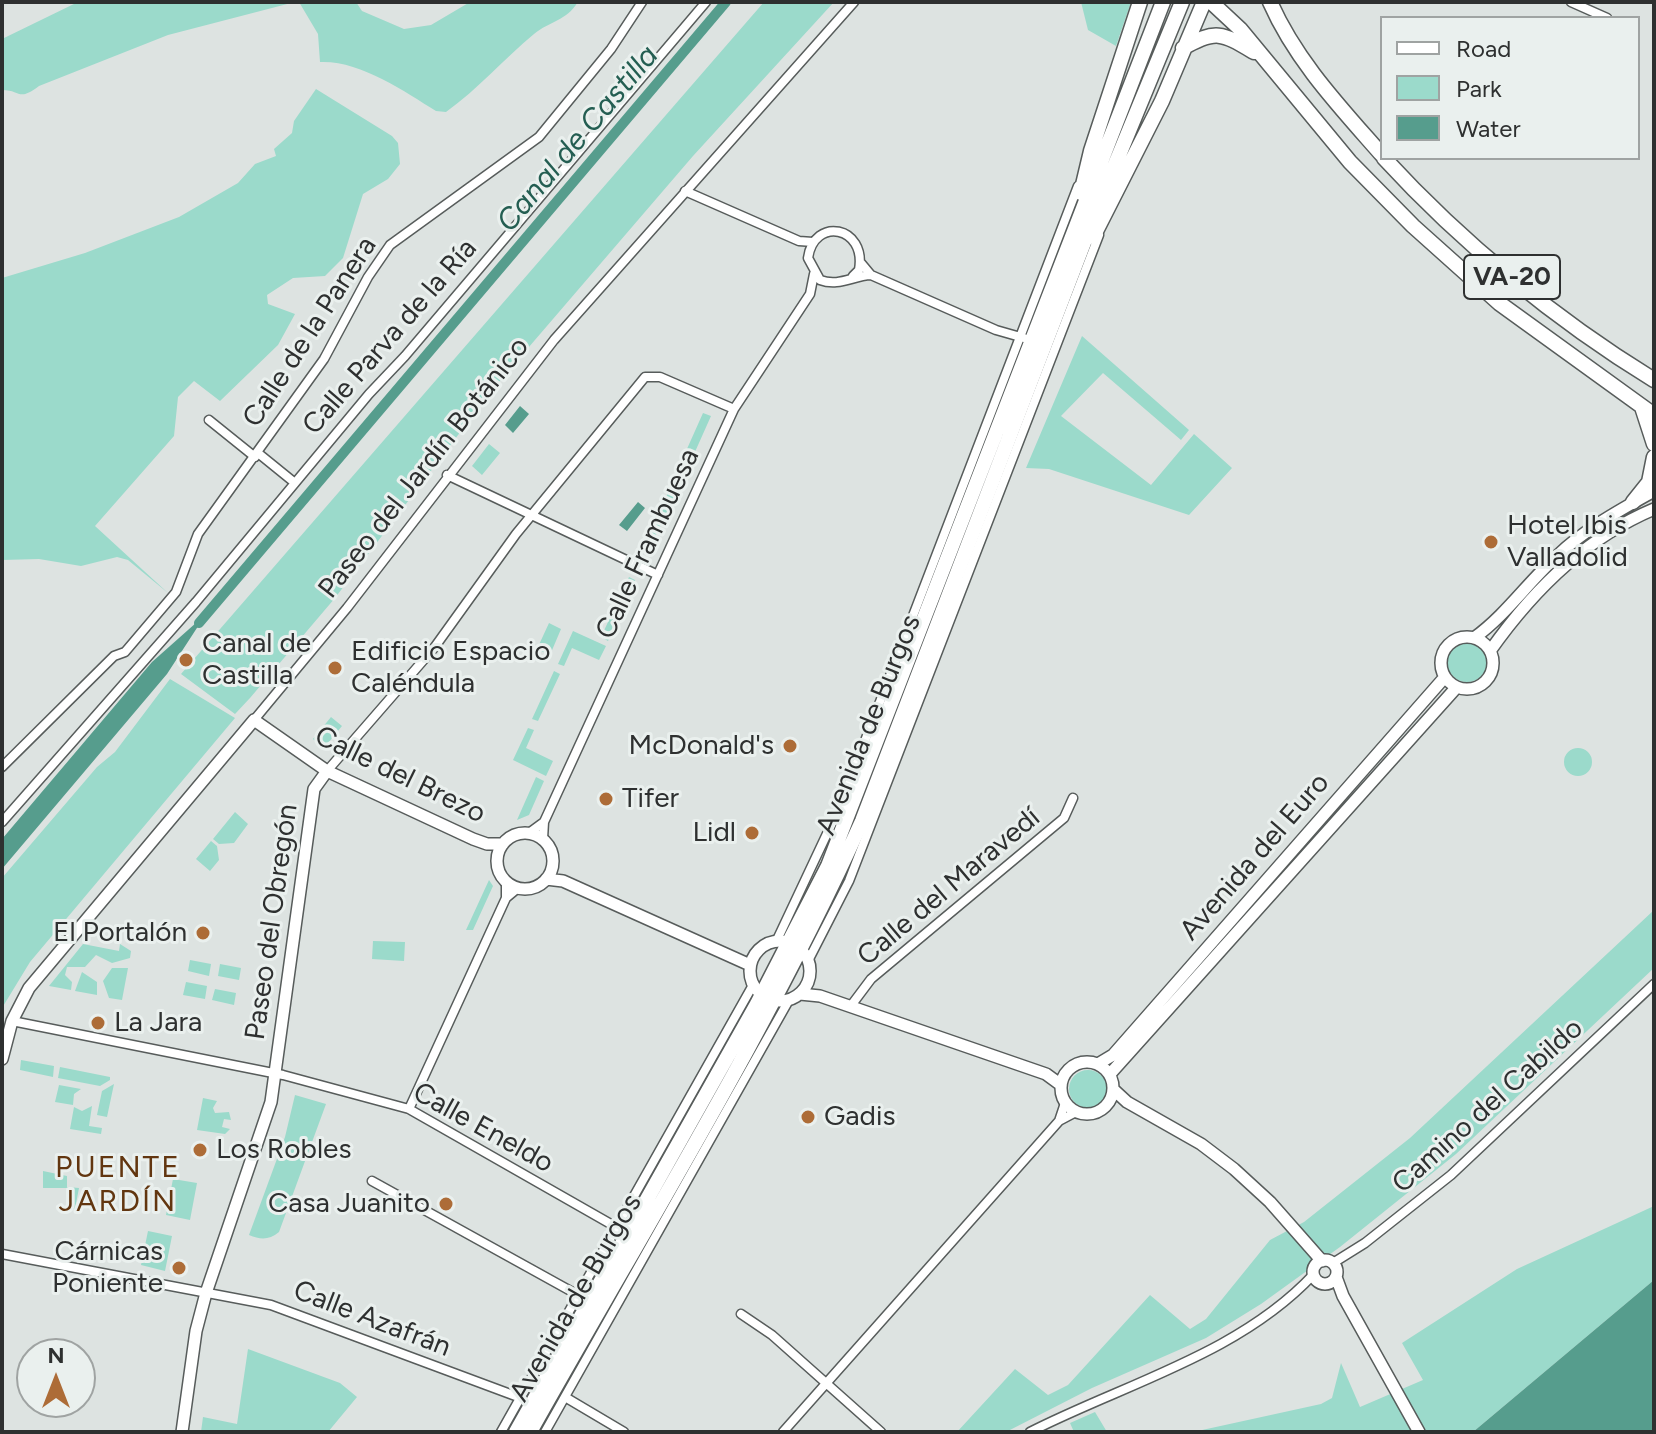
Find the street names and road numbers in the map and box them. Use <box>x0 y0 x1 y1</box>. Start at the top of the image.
street label: Calle de la Panera <box>236 231 384 433</box>
street label: Calle Parva de la Ría <box>296 232 484 442</box>
road number: VA-20 <box>1464 255 1560 299</box>
street label: Paseo del Jardín Botánico <box>312 331 536 605</box>
street label: Calle Frambuesa <box>589 443 707 645</box>
street label: Avenida de Burgos <box>810 610 928 840</box>
street label: Calle del Brezo <box>309 719 491 831</box>
street label: Avenida del Euro <box>1173 767 1337 947</box>
street label: Calle del Maravedí <box>851 801 1047 973</box>
street label: Paseo del Obregón <box>239 802 305 1042</box>
street label: Camino del Cabildo <box>1386 1012 1590 1200</box>
street label: Calle Eneldo <box>407 1076 559 1180</box>
street label: Avenida de Burgos <box>503 1188 649 1408</box>
street label: Calle Azafrán <box>289 1274 455 1364</box>

